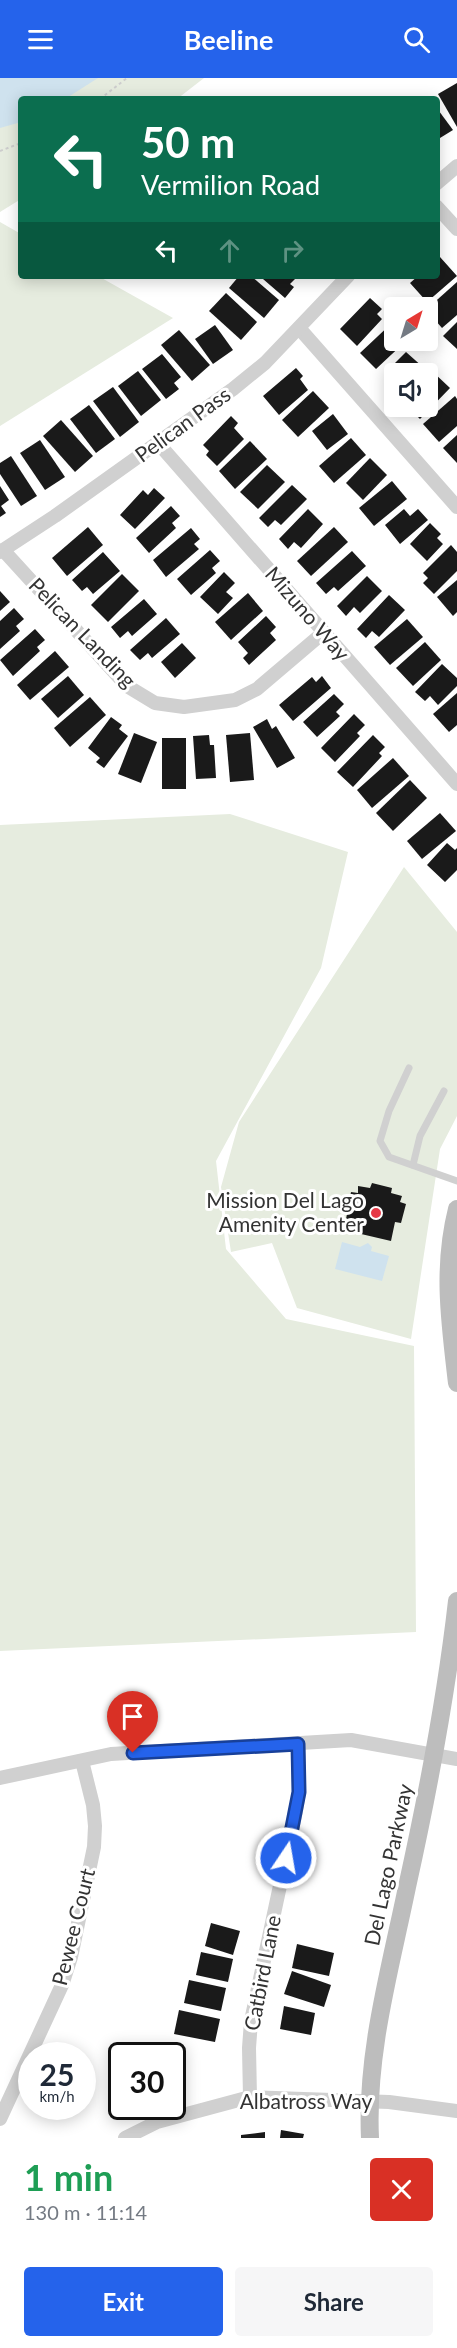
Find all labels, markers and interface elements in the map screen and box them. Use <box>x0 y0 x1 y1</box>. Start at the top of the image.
icon: menu <box>24 23 57 56</box>
text: Beeline <box>184 23 273 56</box>
icon: search <box>400 23 433 56</box>
text: 50 m <box>141 117 235 167</box>
icon: left <box>42 120 120 198</box>
text: Vermilion Road <box>141 168 320 201</box>
icon: left <box>150 234 183 267</box>
icon: ahead <box>213 234 246 267</box>
icon: right <box>276 234 309 267</box>
north arrow <box>384 297 438 351</box>
map controls <box>384 297 438 417</box>
button: sound <box>384 363 438 417</box>
street label: Pelican Pass <box>130 381 235 467</box>
street label: Mizuno Way <box>261 561 356 665</box>
street label: Pelican Landing <box>24 572 142 692</box>
place label: Mission Del Lago Amenity Center <box>206 1187 364 1236</box>
marker: Mission Del Lago Amenity Center <box>369 1206 383 1220</box>
pin <box>107 1691 158 1753</box>
icon: arrive <box>116 1700 149 1733</box>
street label: Del Lago Parkway <box>358 1781 417 1948</box>
position arrow <box>254 1826 318 1890</box>
street label: Pewee Court <box>46 1865 99 1988</box>
street label: Catbird Lane <box>238 1913 285 2033</box>
speed limit sign: 30 <box>108 2042 186 2120</box>
text: 25 <box>40 2056 74 2092</box>
text: km/h <box>39 2087 75 2105</box>
street label: Albatross Way <box>240 2088 373 2113</box>
text: 1 min <box>24 2155 113 2199</box>
button: close <box>370 2158 433 2221</box>
text: 130 m · 11:14 <box>24 2200 147 2224</box>
button: Exit <box>24 2267 223 2336</box>
button: Share <box>235 2267 433 2336</box>

